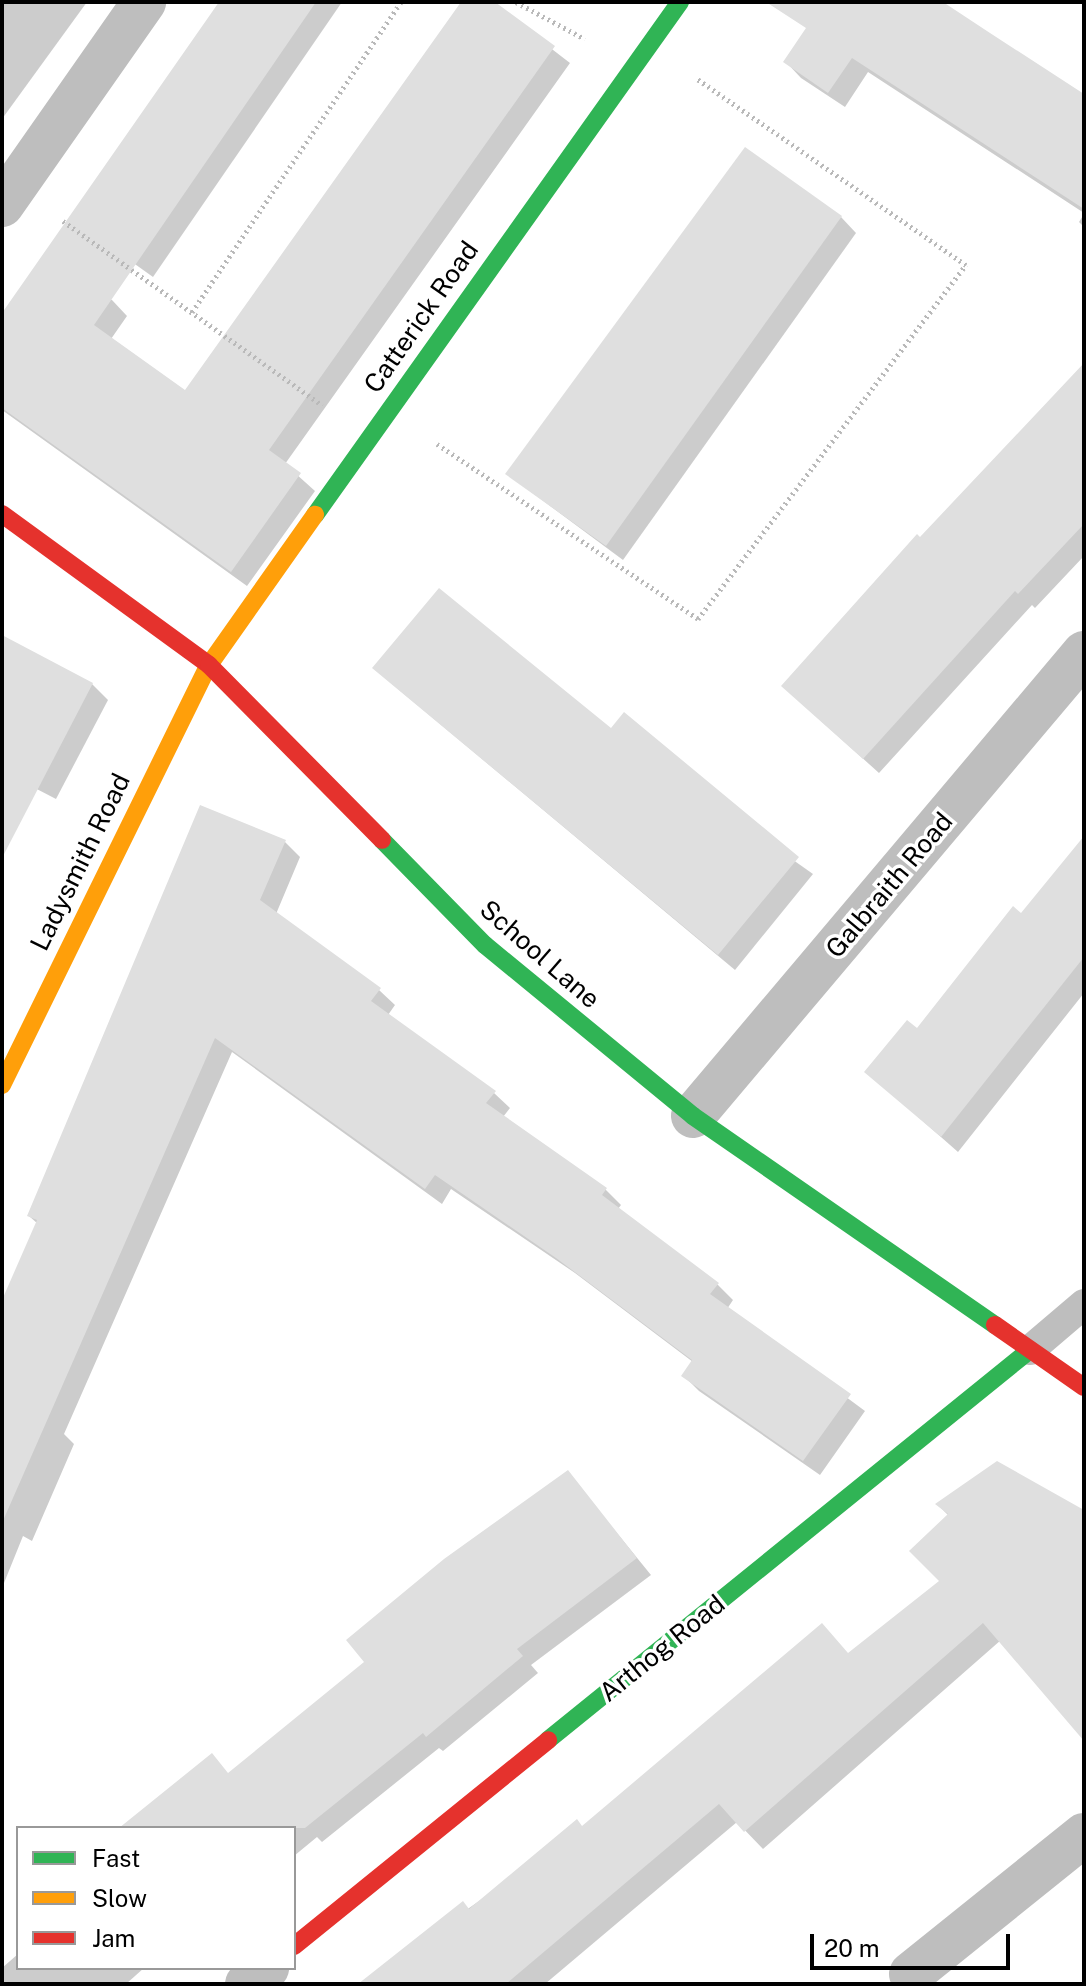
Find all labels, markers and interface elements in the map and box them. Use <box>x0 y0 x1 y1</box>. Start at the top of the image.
street label: Catterick Road <box>357 235 485 399</box>
street label: Ladysmith Road <box>24 768 136 956</box>
street label: Galbraith Road <box>819 806 959 964</box>
street label: School Lane <box>474 893 606 1015</box>
street label: Arthog Road <box>593 1588 731 1708</box>
legend <box>16 1826 296 1970</box>
text: Fast <box>92 1844 140 1872</box>
text: Slow <box>92 1884 147 1912</box>
scale bar <box>814 1918 1014 1968</box>
text: Jam <box>92 1924 135 1952</box>
text: 20 m <box>824 1934 880 1962</box>

